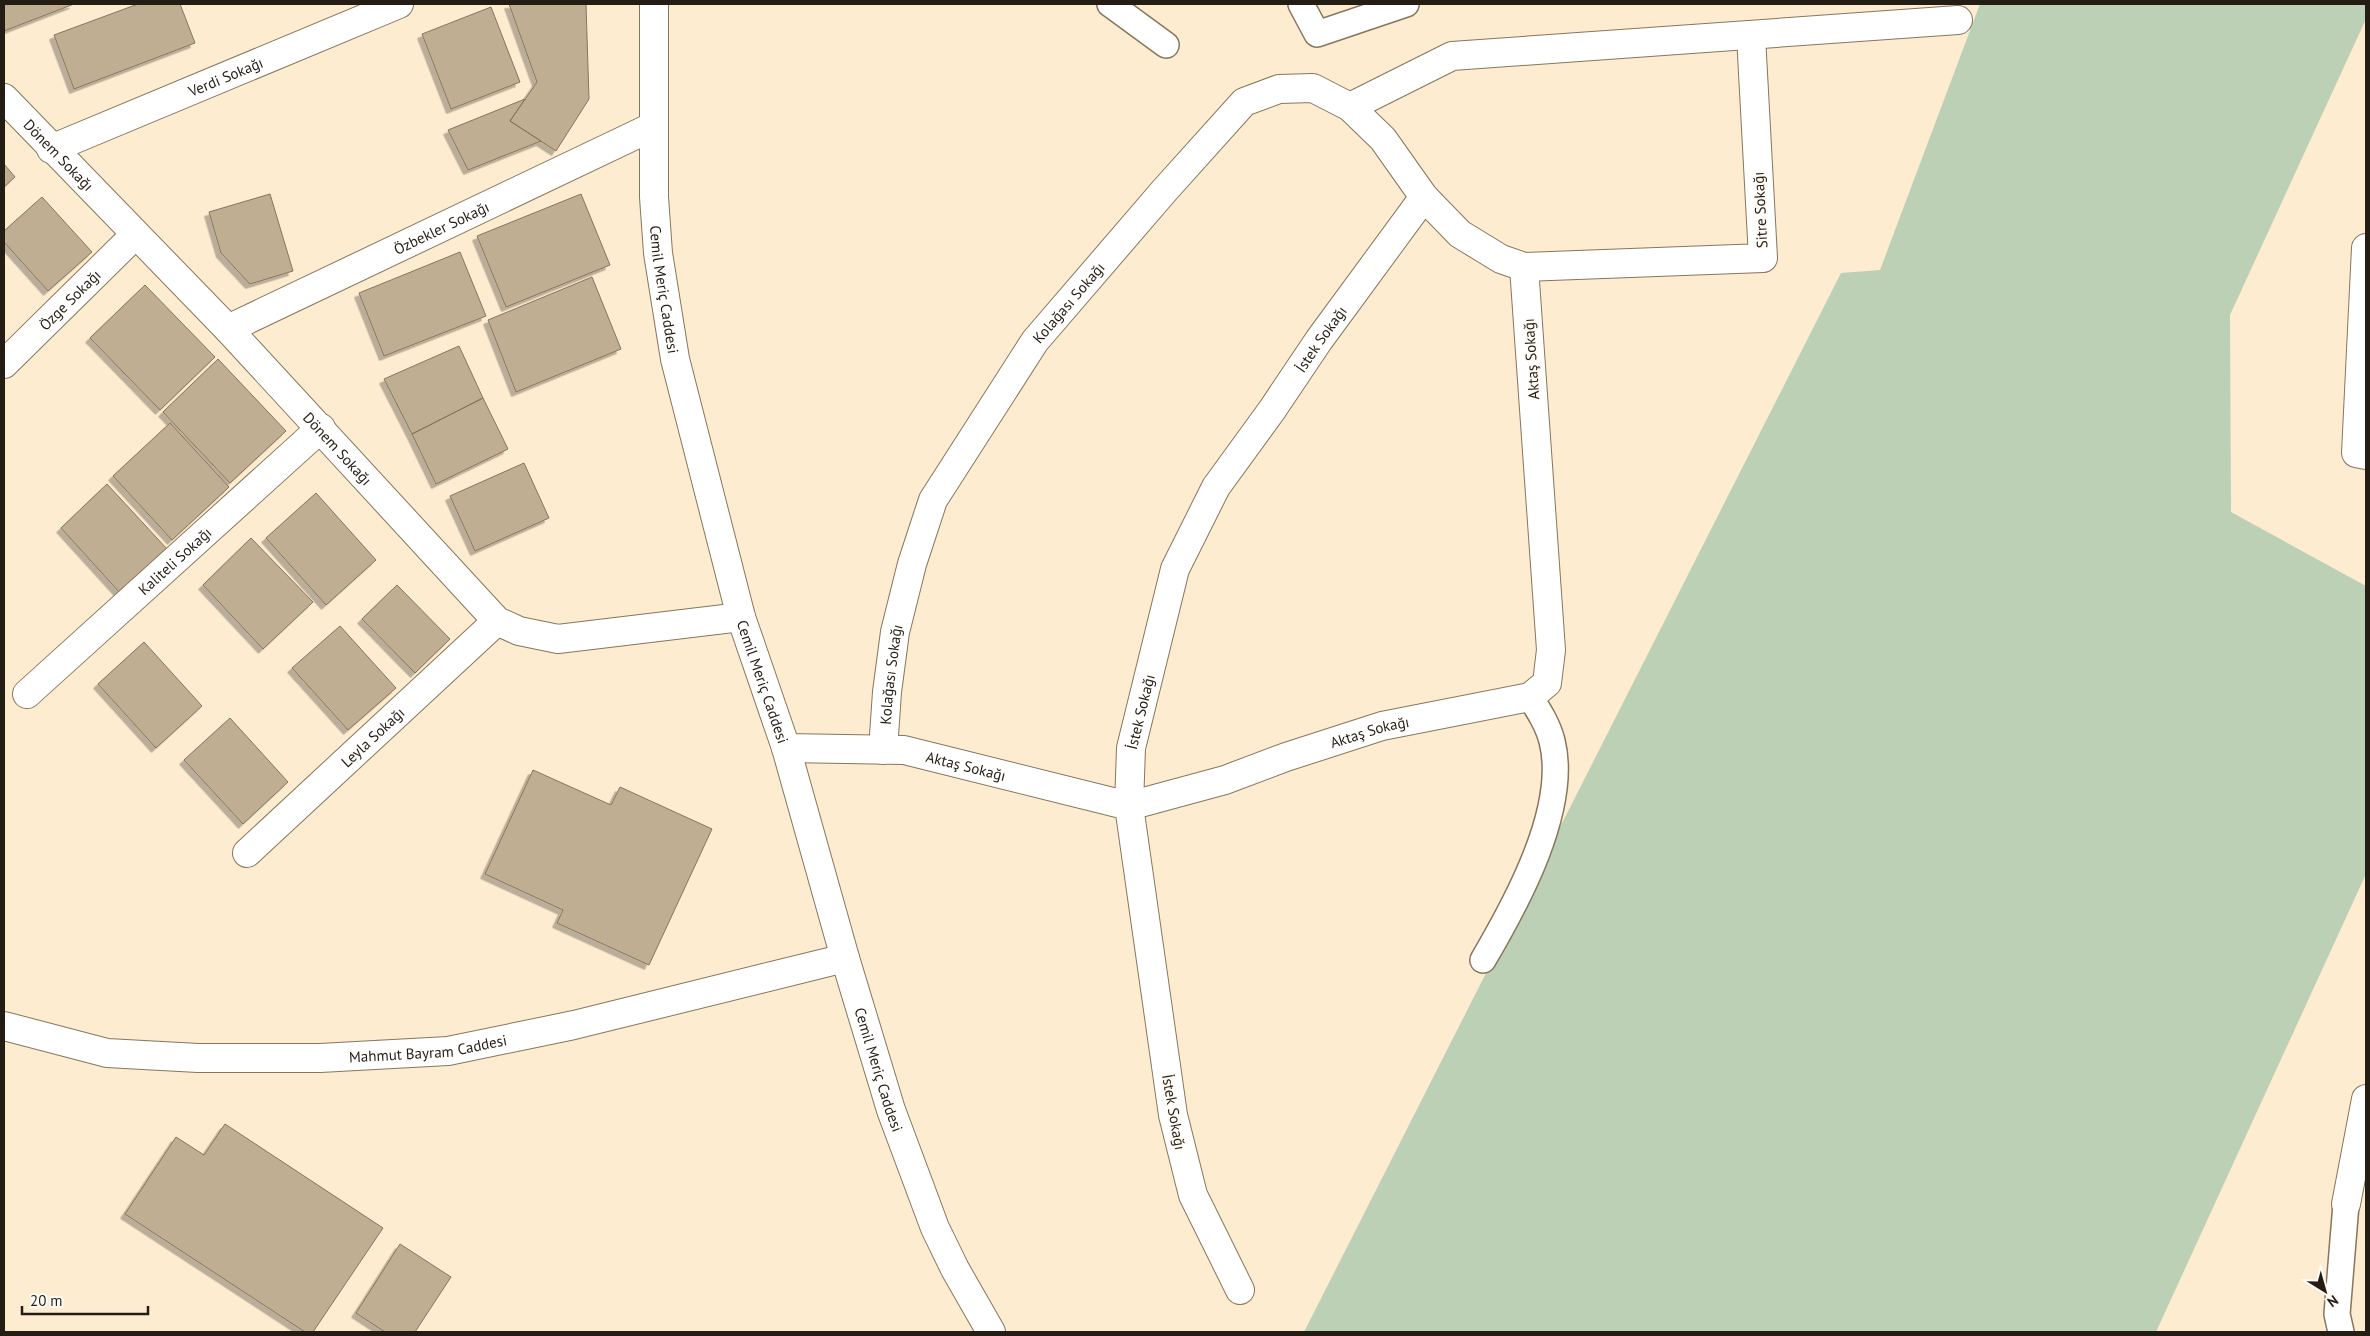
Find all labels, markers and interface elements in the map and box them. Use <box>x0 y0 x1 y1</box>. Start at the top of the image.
street label: Verdi Sokağı <box>184 52 266 101</box>
street label: Dönem Sokağı <box>20 115 98 195</box>
street label: Sitre Sokağı <box>1749 171 1771 249</box>
street label: Özbekler Sokağı <box>390 197 492 258</box>
street label: Cemil Meriç Caddesi <box>647 225 683 355</box>
street label: Kolağası Sokağı <box>1028 258 1108 347</box>
street label: Özge Sokağı <box>35 265 104 334</box>
street label: İstek Sokağı <box>1291 302 1350 376</box>
street label: Aktaş Sokağı <box>1519 318 1543 400</box>
street label: Dönem Sokağı <box>300 408 376 489</box>
street label: Kaliteli Sokağı <box>134 522 215 599</box>
street label: Cemil Meriç Caddesi <box>733 617 793 746</box>
street label: Kolağası Sokağı <box>875 622 906 725</box>
street label: İstek Sokağı <box>1122 672 1158 751</box>
street label: Leyla Sokağı <box>337 703 408 771</box>
street label: Aktaş Sokağı <box>1327 711 1411 752</box>
street label: Aktaş Sokağı <box>924 746 1008 785</box>
street label: Cemil Meriç Caddesi <box>851 1005 908 1134</box>
street label: Mahmut Bayram Caddesi <box>348 1030 508 1066</box>
street label: İstek Sokağı <box>1158 1073 1190 1151</box>
north arrow <box>2300 1266 2350 1316</box>
scale bar <box>22 1284 149 1316</box>
text: 20 m <box>30 1291 63 1310</box>
text: N <box>2324 1291 2342 1311</box>

